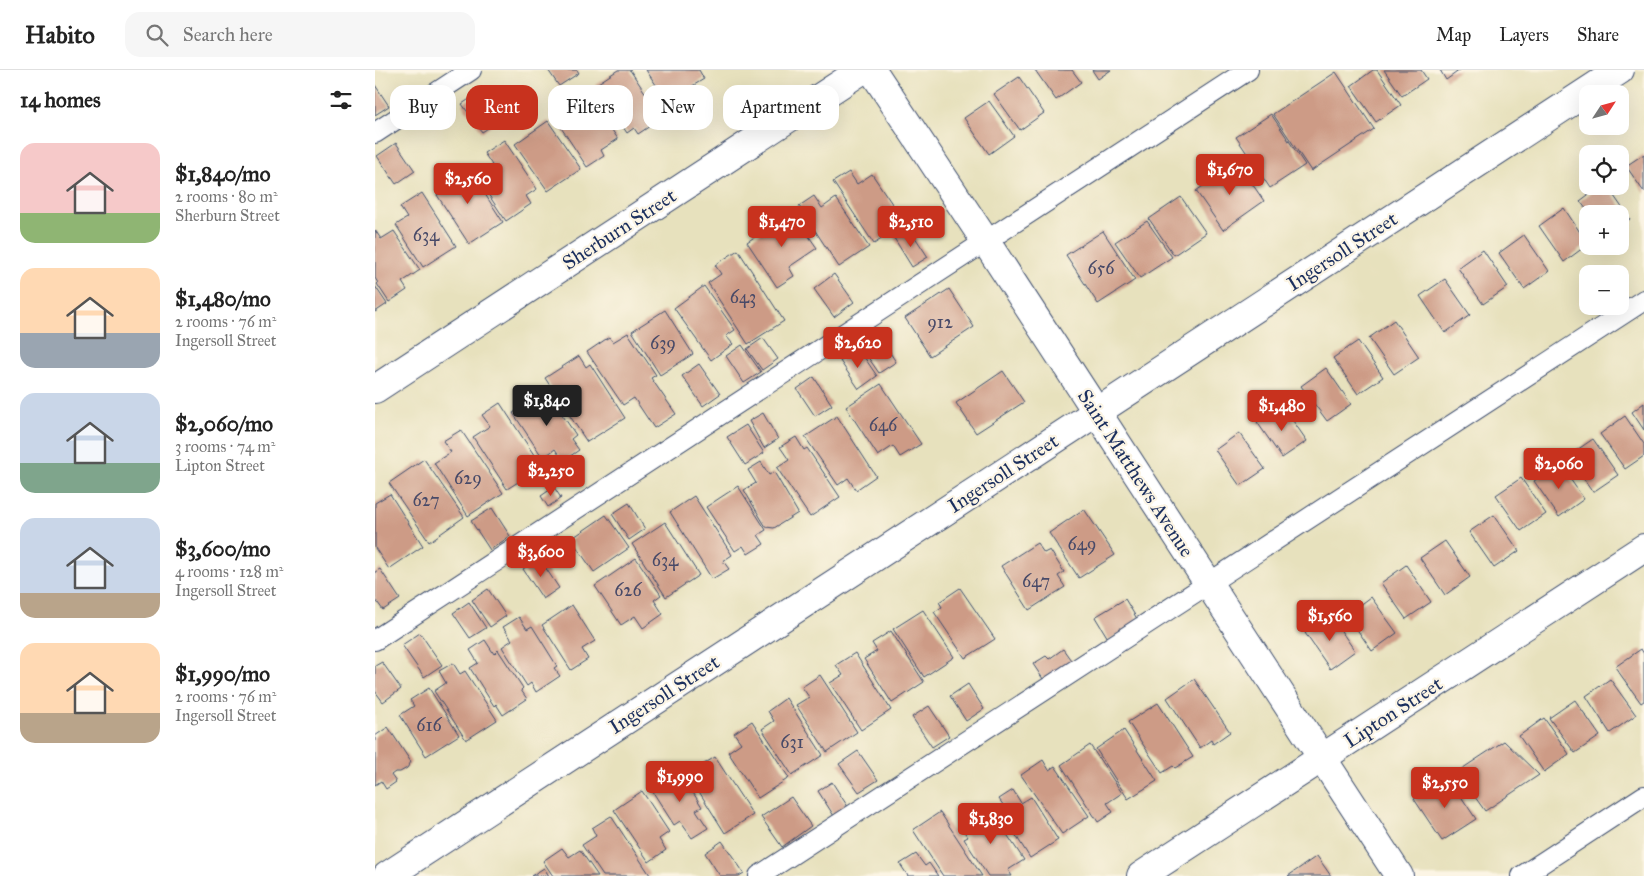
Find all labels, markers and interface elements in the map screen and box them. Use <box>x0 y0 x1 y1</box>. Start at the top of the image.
search box <box>125 12 475 57</box>
text: Habito <box>25 20 95 50</box>
icon: search <box>143 21 171 49</box>
text: Search here <box>183 23 273 46</box>
text: Map <box>1436 24 1471 46</box>
text: Layers <box>1499 24 1549 46</box>
text: Share <box>1577 24 1619 46</box>
chip: Buy <box>390 85 456 130</box>
chip: Rent <box>466 85 538 130</box>
chip: Filters <box>548 85 633 130</box>
chip: New <box>643 85 713 130</box>
chip: Apartment <box>723 85 839 130</box>
north arrow <box>1579 85 1629 135</box>
map controls <box>1579 85 1629 315</box>
icon: filters <box>327 86 355 114</box>
text: 14 homes <box>20 87 101 113</box>
button: locate <box>1579 145 1629 195</box>
pin: $1,670 <box>1189 154 1271 196</box>
text: $1,670 <box>1207 160 1253 179</box>
text: $1,840/mo <box>175 161 270 187</box>
pin: $2,560 <box>427 162 509 205</box>
icon: home <box>60 163 120 223</box>
text: $2,560 <box>445 169 491 188</box>
street label: Sherburn Street <box>558 183 680 275</box>
text: 2 rooms · 80 m² <box>175 187 278 206</box>
button: + <box>1579 205 1629 255</box>
text: Sherburn Street <box>175 206 280 225</box>
pin: $1,470 <box>741 206 823 248</box>
pin: $2,510 <box>870 206 952 248</box>
street label: Ingersoll Street <box>1282 206 1402 296</box>
text: $1,470 <box>759 212 805 231</box>
text: $2,510 <box>889 212 933 231</box>
house number: 634 <box>413 224 440 246</box>
house number: 656 <box>1088 257 1115 279</box>
button: − <box>1579 265 1629 315</box>
text: $1,480/mo <box>175 286 271 312</box>
house number: 643 <box>730 286 756 308</box>
icon: home <box>60 288 120 348</box>
house number: 912 <box>927 311 953 333</box>
text: 2 rooms · 76 m² <box>175 312 276 331</box>
pin: $2,620 <box>817 326 899 369</box>
text: Ingersoll Street <box>175 331 276 350</box>
house number: 639 <box>650 332 676 354</box>
text: $2,620 <box>834 333 882 352</box>
pin: $1,840 <box>506 384 588 427</box>
street label: Saint Matthews Avenue <box>1073 385 1199 561</box>
pin: $1,480 <box>1241 390 1323 432</box>
text: $1,840 <box>524 391 570 410</box>
text: $1,480 <box>1258 396 1306 415</box>
text: $2,060/mo <box>175 411 273 437</box>
icon: home <box>60 413 120 473</box>
house number: 646 <box>869 414 898 436</box>
street label: Ingersoll Street <box>943 428 1063 518</box>
text: 3 rooms · 74 m² <box>175 437 275 456</box>
pin: $2,060 <box>1518 448 1600 490</box>
pin: $2,250 <box>510 454 592 497</box>
text: $2,060 <box>1535 454 1583 473</box>
text: Lipton Street <box>175 456 265 475</box>
text: $2,250 <box>528 461 574 480</box>
house number: 629 <box>454 467 482 489</box>
house number: 627 <box>412 489 440 511</box>
house number: 649 <box>1068 533 1096 555</box>
text: $3,600/mo <box>175 536 271 562</box>
pin: $3,600 <box>500 536 582 578</box>
icon: home <box>60 538 120 598</box>
text: $3,600 <box>518 542 564 561</box>
house number: 634 <box>652 549 679 571</box>
text: 4 rooms · 128 m² <box>175 562 284 581</box>
house number: 647 <box>1022 570 1050 592</box>
house number: 626 <box>614 579 642 601</box>
text: Ingersoll Street <box>175 581 276 600</box>
pin: $1,560 <box>1289 600 1371 642</box>
text: $1,560 <box>1308 606 1352 625</box>
street label: Ingersoll Street <box>604 649 724 739</box>
text: $1,990/mo <box>175 661 270 687</box>
icon: home <box>60 663 120 723</box>
street label: Lipton Street <box>1339 671 1447 753</box>
text: 2 rooms · 76 m² <box>175 687 276 706</box>
text: Ingersoll Street <box>175 706 276 725</box>
house number: 616 <box>416 714 442 736</box>
house number: 631 <box>780 731 804 753</box>
pin: $1,990 <box>639 760 721 803</box>
pin: $2,550 <box>1404 766 1486 809</box>
text: $1,990 <box>657 767 703 786</box>
text: $2,550 <box>1422 773 1468 792</box>
pin: $1,830 <box>950 802 1032 845</box>
text: $1,830 <box>969 809 1013 828</box>

